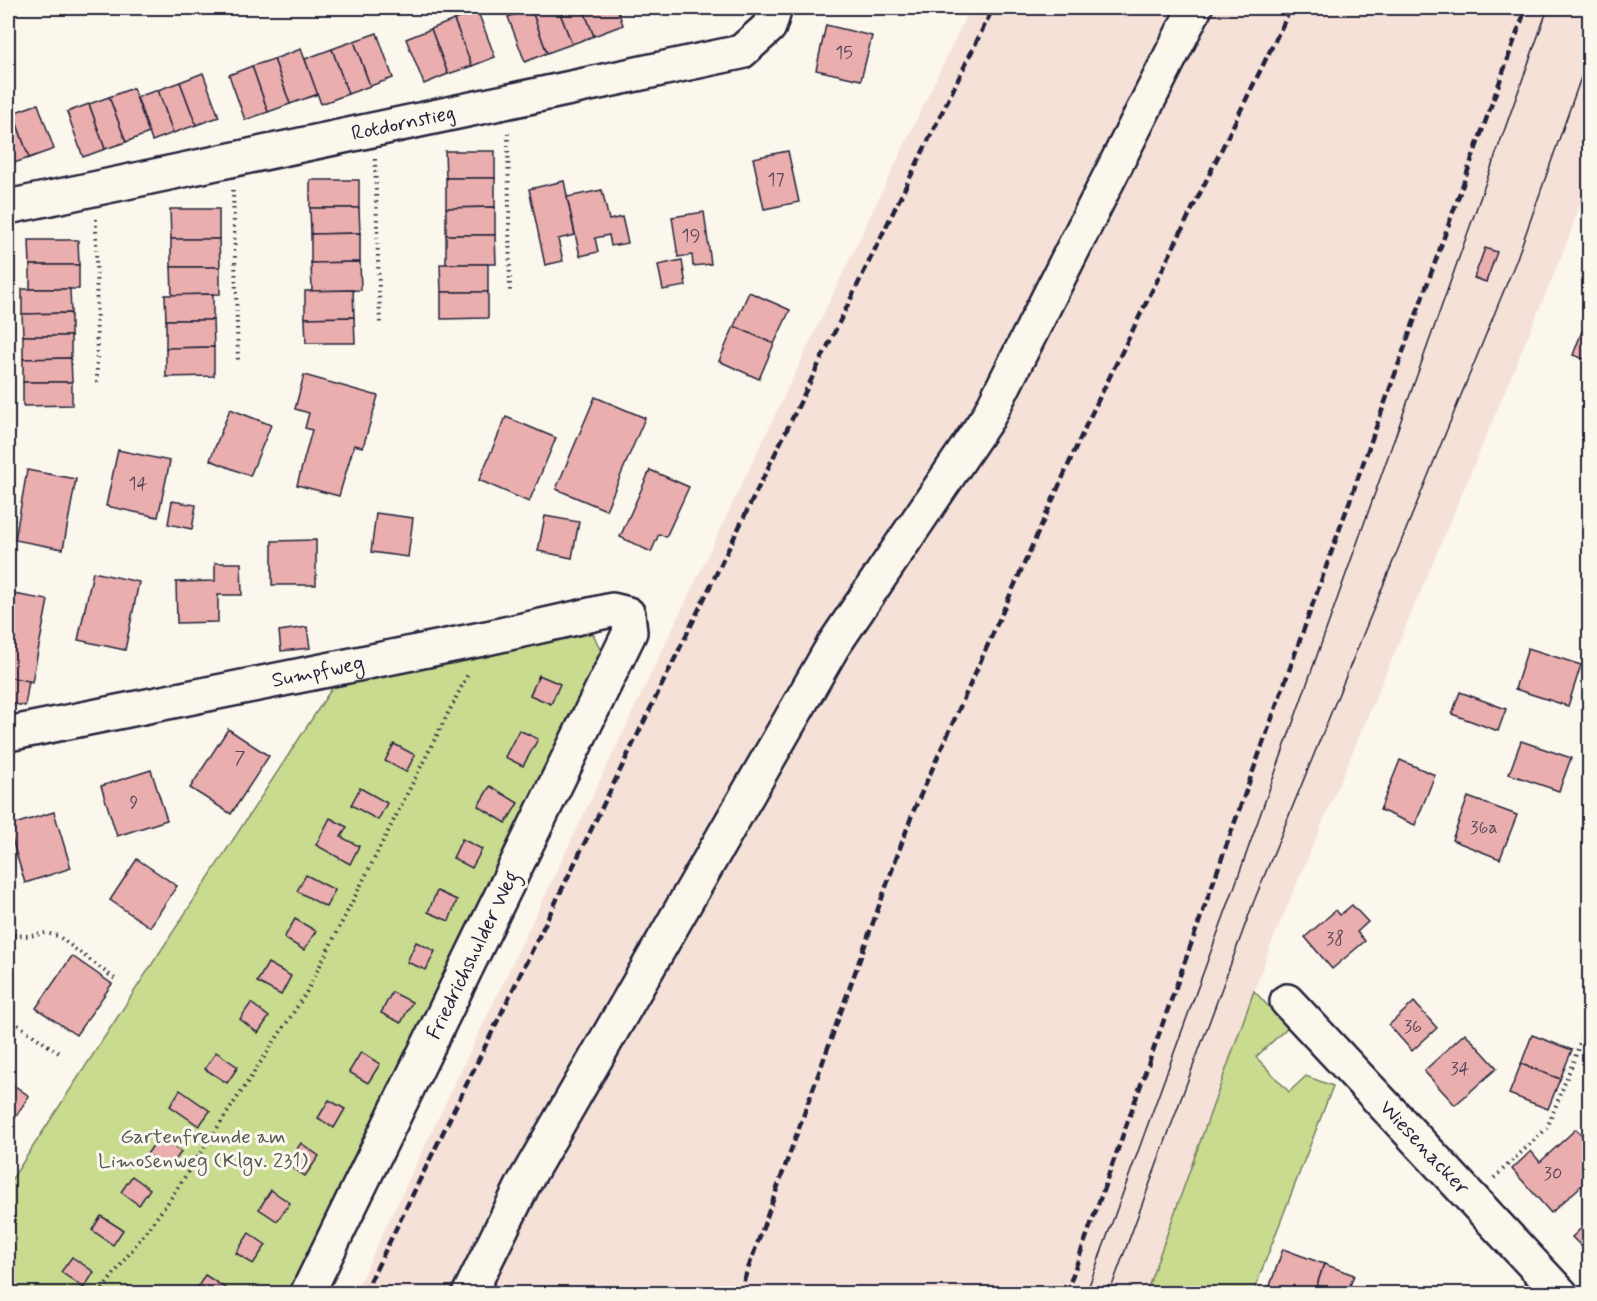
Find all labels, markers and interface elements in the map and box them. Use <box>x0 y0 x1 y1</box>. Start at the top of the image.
house number: 15 <box>835 41 853 65</box>
street label: Rotdornstieg <box>349 99 458 148</box>
house number: 17 <box>767 168 785 192</box>
house number: 19 <box>682 224 700 248</box>
house number: 14 <box>129 472 148 496</box>
street label: Sumpfweg <box>269 649 367 695</box>
house number: 7 <box>235 746 246 770</box>
house number: 9 <box>130 791 139 815</box>
house number: 36a <box>1470 816 1498 840</box>
street label: Friedrichshulder Weg <box>420 866 528 1045</box>
house number: 38 <box>1326 927 1344 951</box>
house number: 36 <box>1404 1015 1422 1039</box>
house number: 34 <box>1450 1057 1470 1081</box>
street label: Wiesenacker <box>1373 1094 1476 1201</box>
park label: Gartenfreunde am Limosenweg (Klgv. 231) <box>98 1123 308 1176</box>
house number: 30 <box>1544 1162 1562 1186</box>

